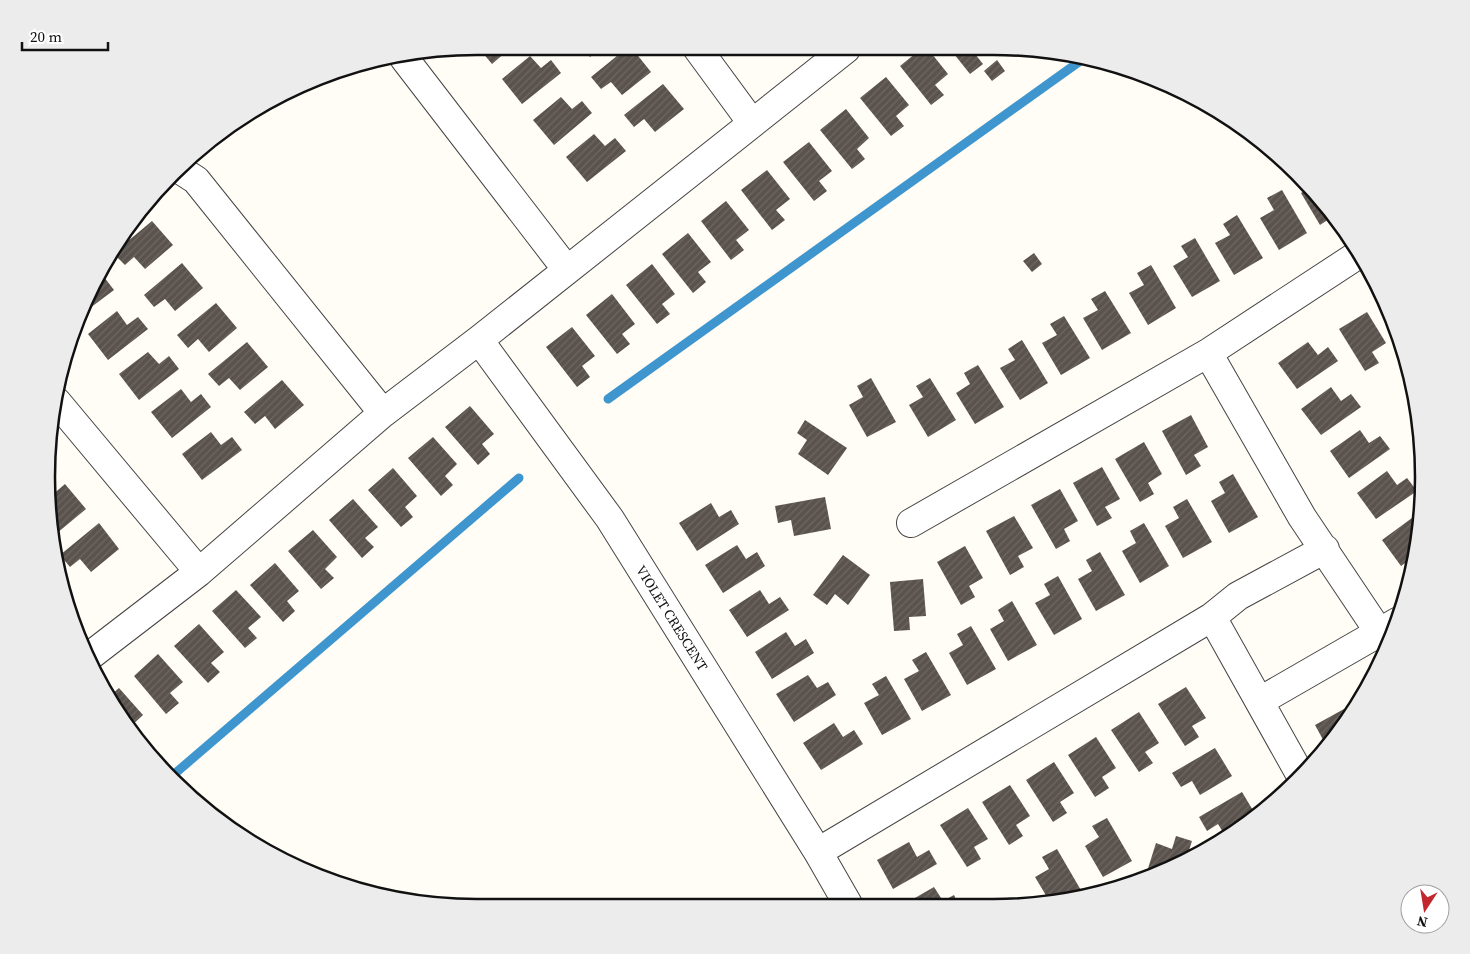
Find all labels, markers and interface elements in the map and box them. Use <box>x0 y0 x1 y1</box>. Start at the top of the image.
scale bar <box>22 20 109 52</box>
text: 20 m <box>30 26 62 47</box>
street label: VIOLET CRESCENT <box>631 561 713 675</box>
north arrow <box>1400 884 1450 934</box>
text: N <box>1415 911 1429 933</box>

